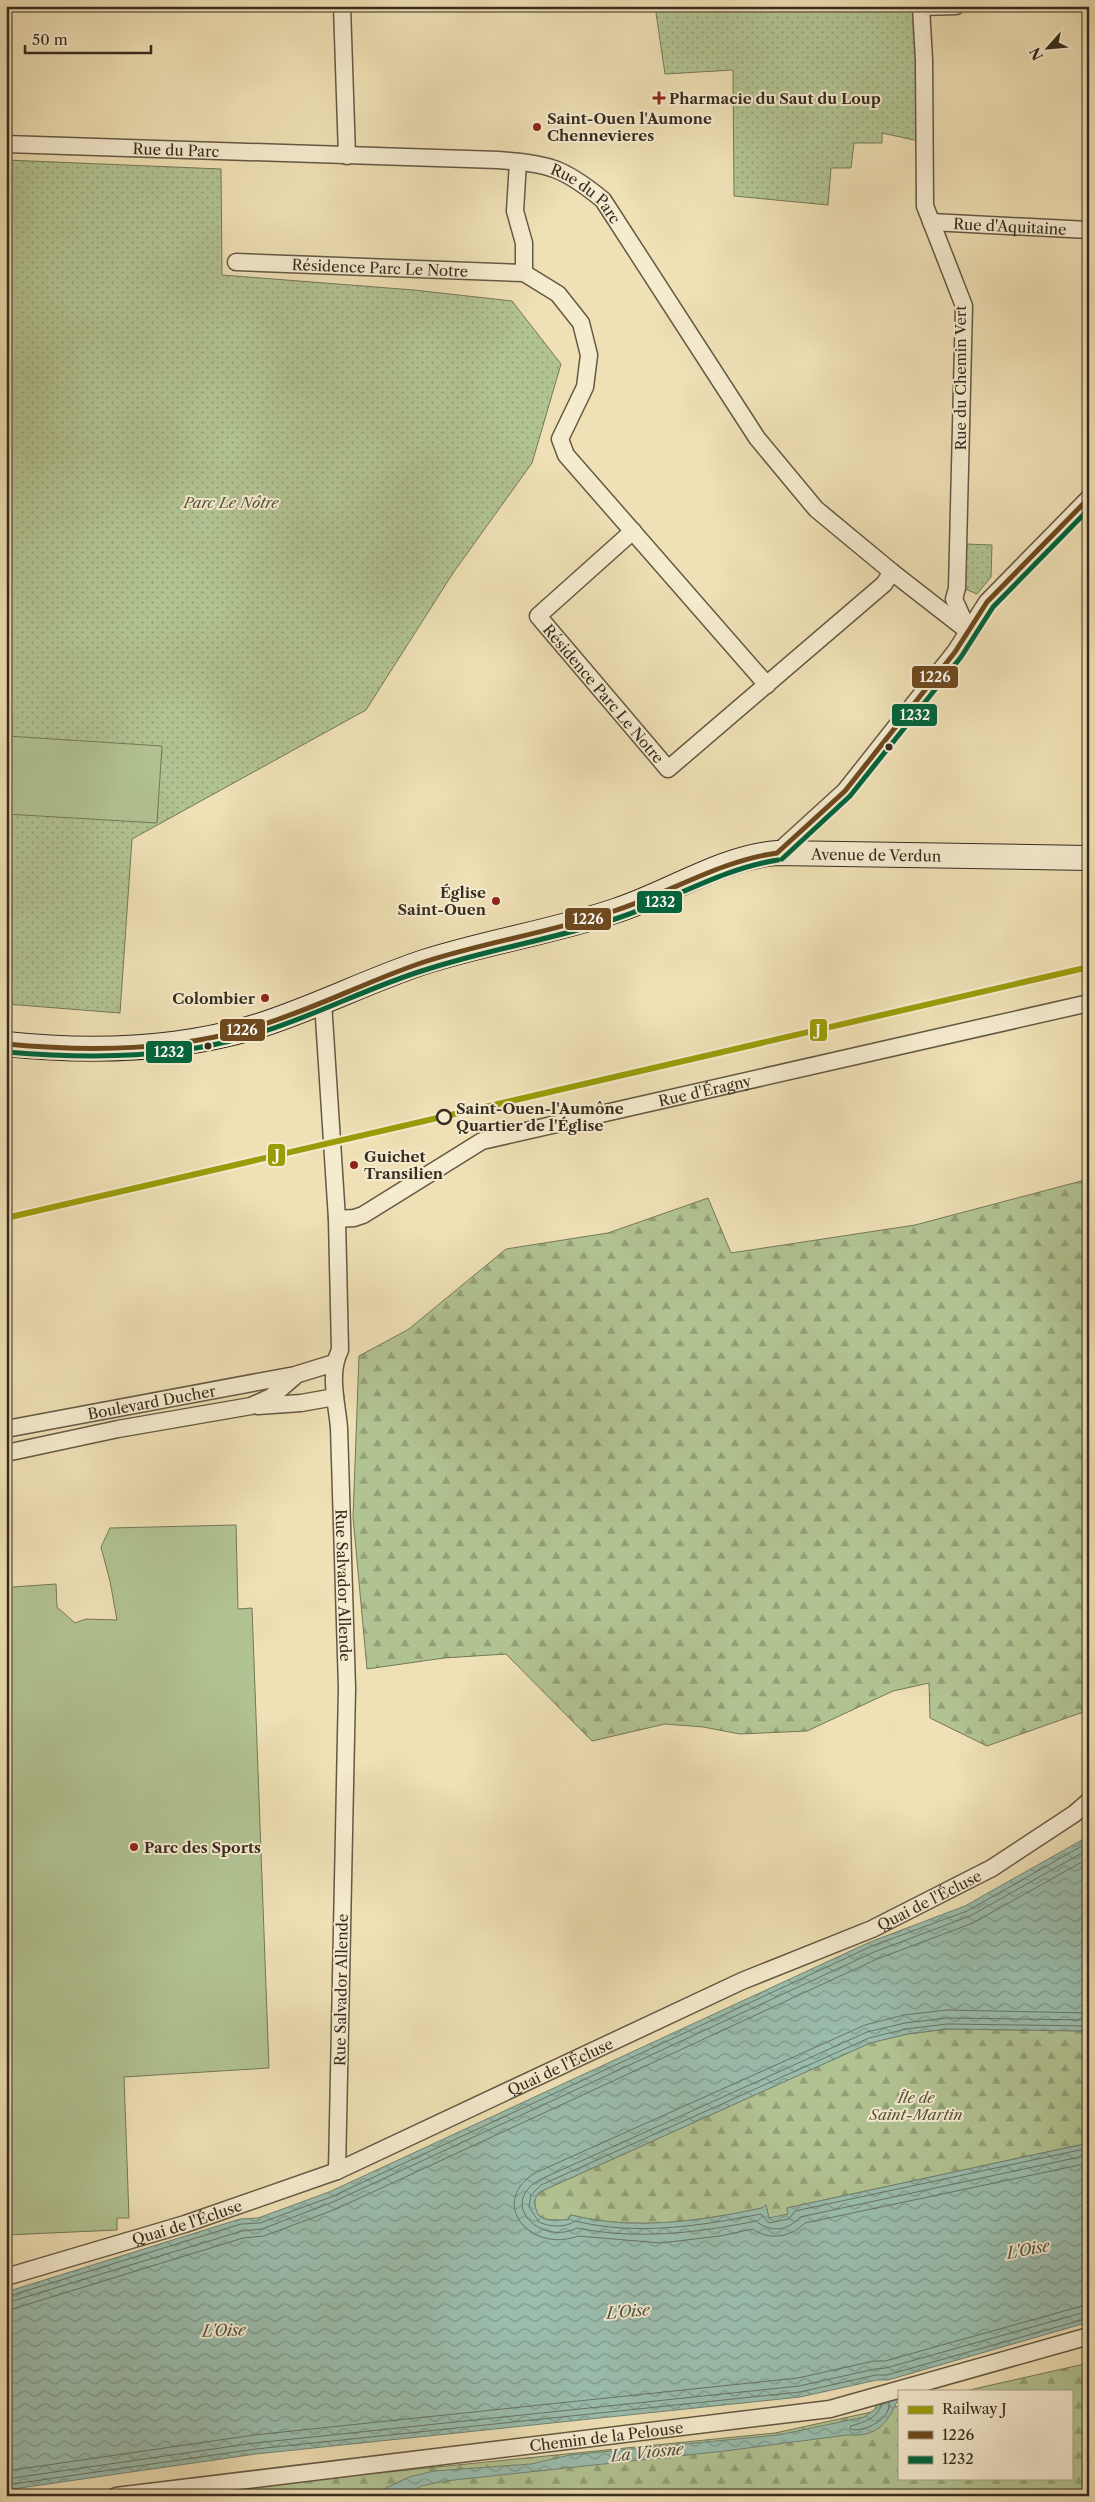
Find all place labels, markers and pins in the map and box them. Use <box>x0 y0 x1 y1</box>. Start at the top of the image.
place label: Pharmacie du Saut du Loup <box>669 89 881 108</box>
marker: Pharmacie du Saut du Loup <box>653 92 665 104</box>
place label: Saint-Ouen l'Aumone Chennevieres <box>547 109 712 145</box>
marker: Saint-Ouen l'Aumone Chennevieres <box>531 121 543 133</box>
unlabelled marker <box>884 742 894 752</box>
place label: Église Saint-Ouen <box>398 883 487 919</box>
marker: Église Saint-Ouen <box>490 895 502 907</box>
place label: Colombier <box>172 989 256 1008</box>
marker: Colombier <box>259 992 271 1004</box>
unlabelled marker <box>203 1041 213 1051</box>
place label: Saint-Ouen-l'Aumône Quartier de l'Église <box>456 1099 624 1135</box>
marker: Saint-Ouen-l'Aumône Quartier de l'Église <box>436 1109 452 1125</box>
place label: Guichet Transilien <box>364 1147 444 1183</box>
marker: Guichet Transilien <box>348 1159 360 1171</box>
place label: Parc des Sports <box>144 1838 261 1857</box>
marker: Parc des Sports <box>128 1841 140 1853</box>

